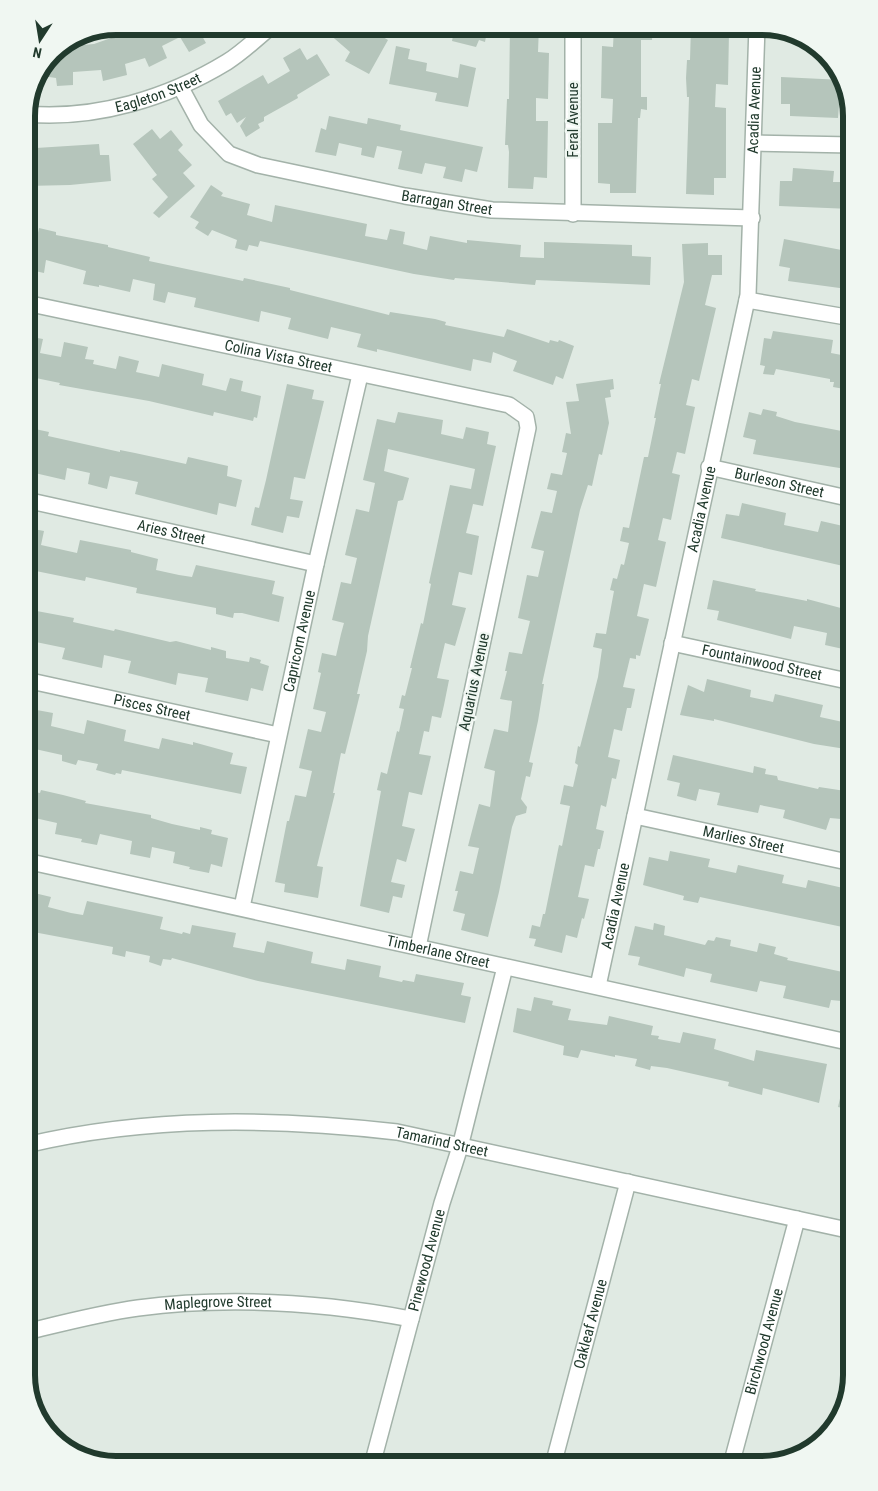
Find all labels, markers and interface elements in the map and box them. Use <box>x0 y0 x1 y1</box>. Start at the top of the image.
north arrow <box>15 15 65 65</box>
text: N <box>31 44 43 61</box>
street label: Acadia Avenue <box>744 66 765 154</box>
street label: Eagleton Street <box>113 69 204 116</box>
street label: Feral Avenue <box>564 82 582 158</box>
street label: Barragan Street <box>400 187 494 219</box>
street label: Colina Vista Street <box>223 336 334 376</box>
street label: Acadia Avenue <box>683 464 720 554</box>
street label: Burleson Street <box>733 464 826 501</box>
street label: Aries Street <box>136 516 207 548</box>
street label: Capricorn Avenue <box>280 588 319 694</box>
street label: Aquarius Avenue <box>455 632 493 732</box>
street label: Fountainwood Street <box>700 641 824 684</box>
street label: Pisces Street <box>112 690 192 725</box>
street label: Marlies Street <box>701 822 786 857</box>
street label: Acadia Avenue <box>597 861 633 951</box>
street label: Timberlane Street <box>385 932 491 972</box>
street label: Tamarind Street <box>394 1123 490 1161</box>
street label: Pinewood Avenue <box>404 1207 449 1313</box>
street label: Oakleaf Avenue <box>570 1277 611 1371</box>
street label: Birchwood Avenue <box>741 1286 787 1396</box>
street label: Maplegrove Street <box>164 1293 272 1314</box>

